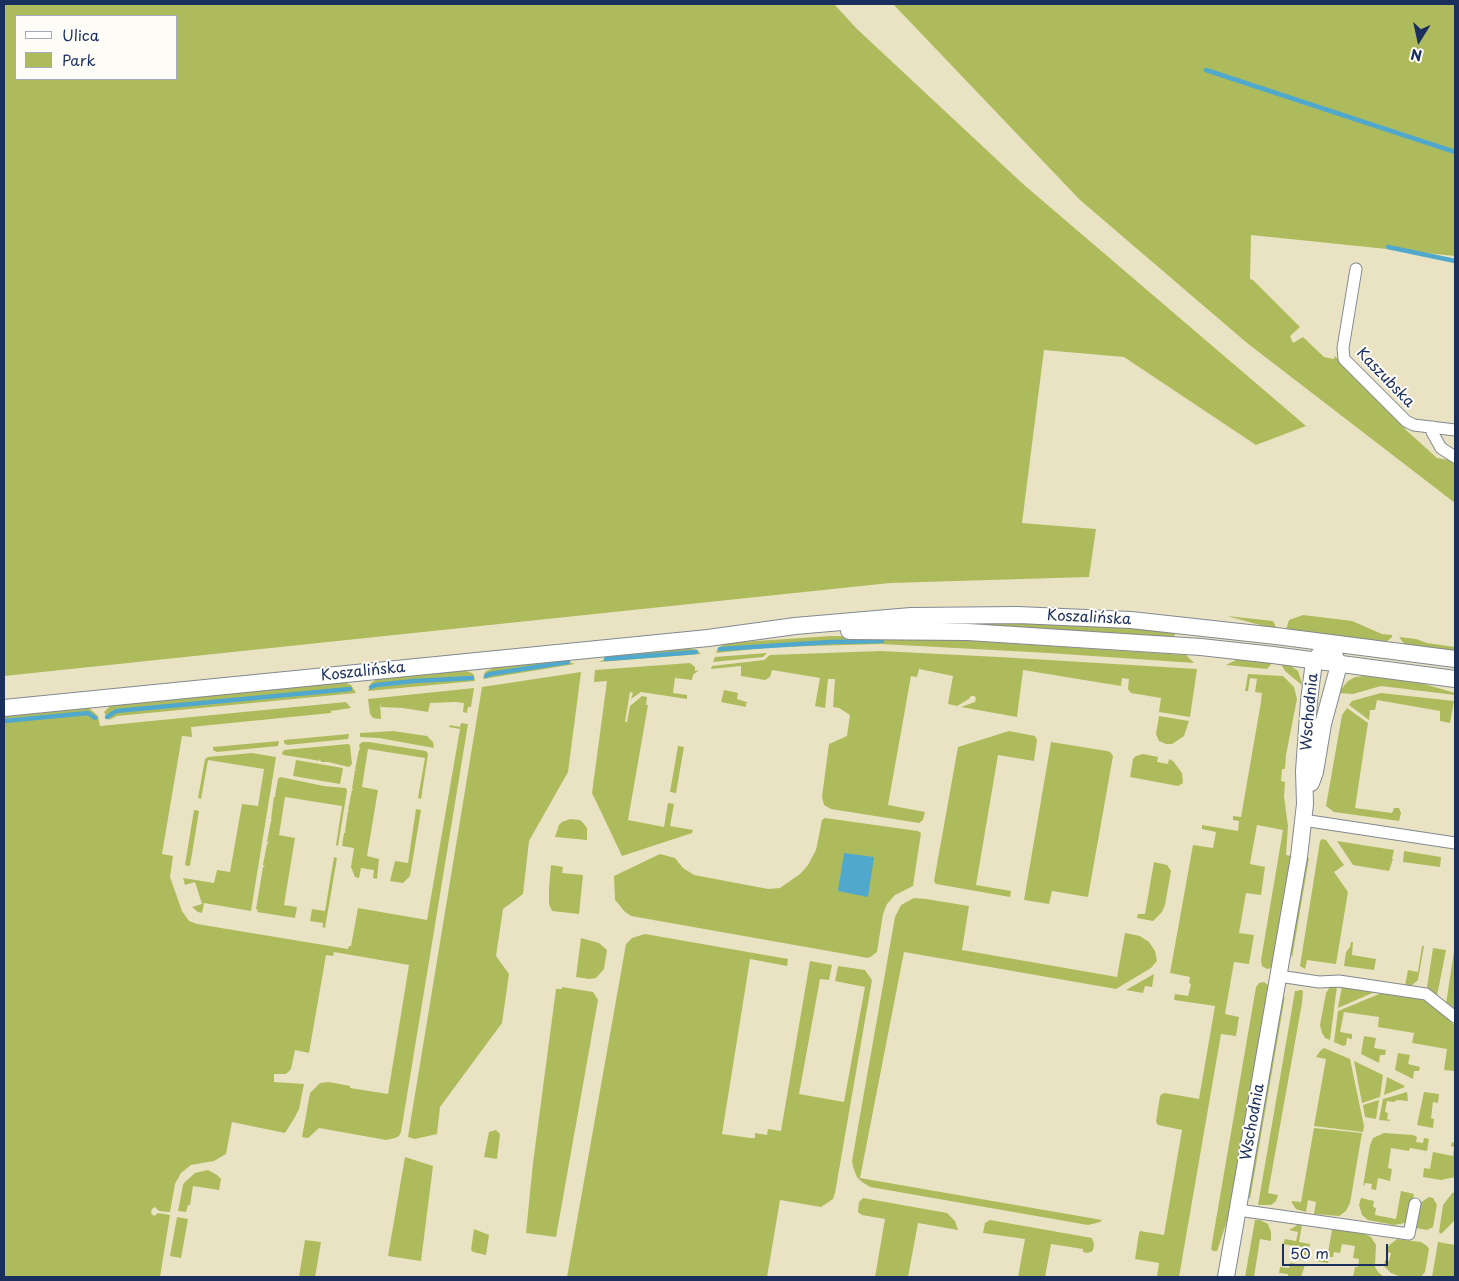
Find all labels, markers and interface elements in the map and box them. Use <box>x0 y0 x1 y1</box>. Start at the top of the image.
legend <box>15 15 178 80</box>
north arrow <box>1394 15 1444 65</box>
text: Ulica <box>62 23 99 46</box>
text: N <box>1409 44 1424 67</box>
text: Park <box>62 48 96 71</box>
street label: Kaszubska <box>1352 344 1418 412</box>
street label: Koszalińska <box>1046 607 1132 629</box>
street label: Koszalińska <box>320 659 406 685</box>
street label: Wschodnia <box>1298 672 1322 752</box>
street label: Wschodnia <box>1237 1082 1269 1162</box>
scale bar <box>1284 1234 1390 1266</box>
text: 50 m <box>1290 1241 1329 1264</box>

